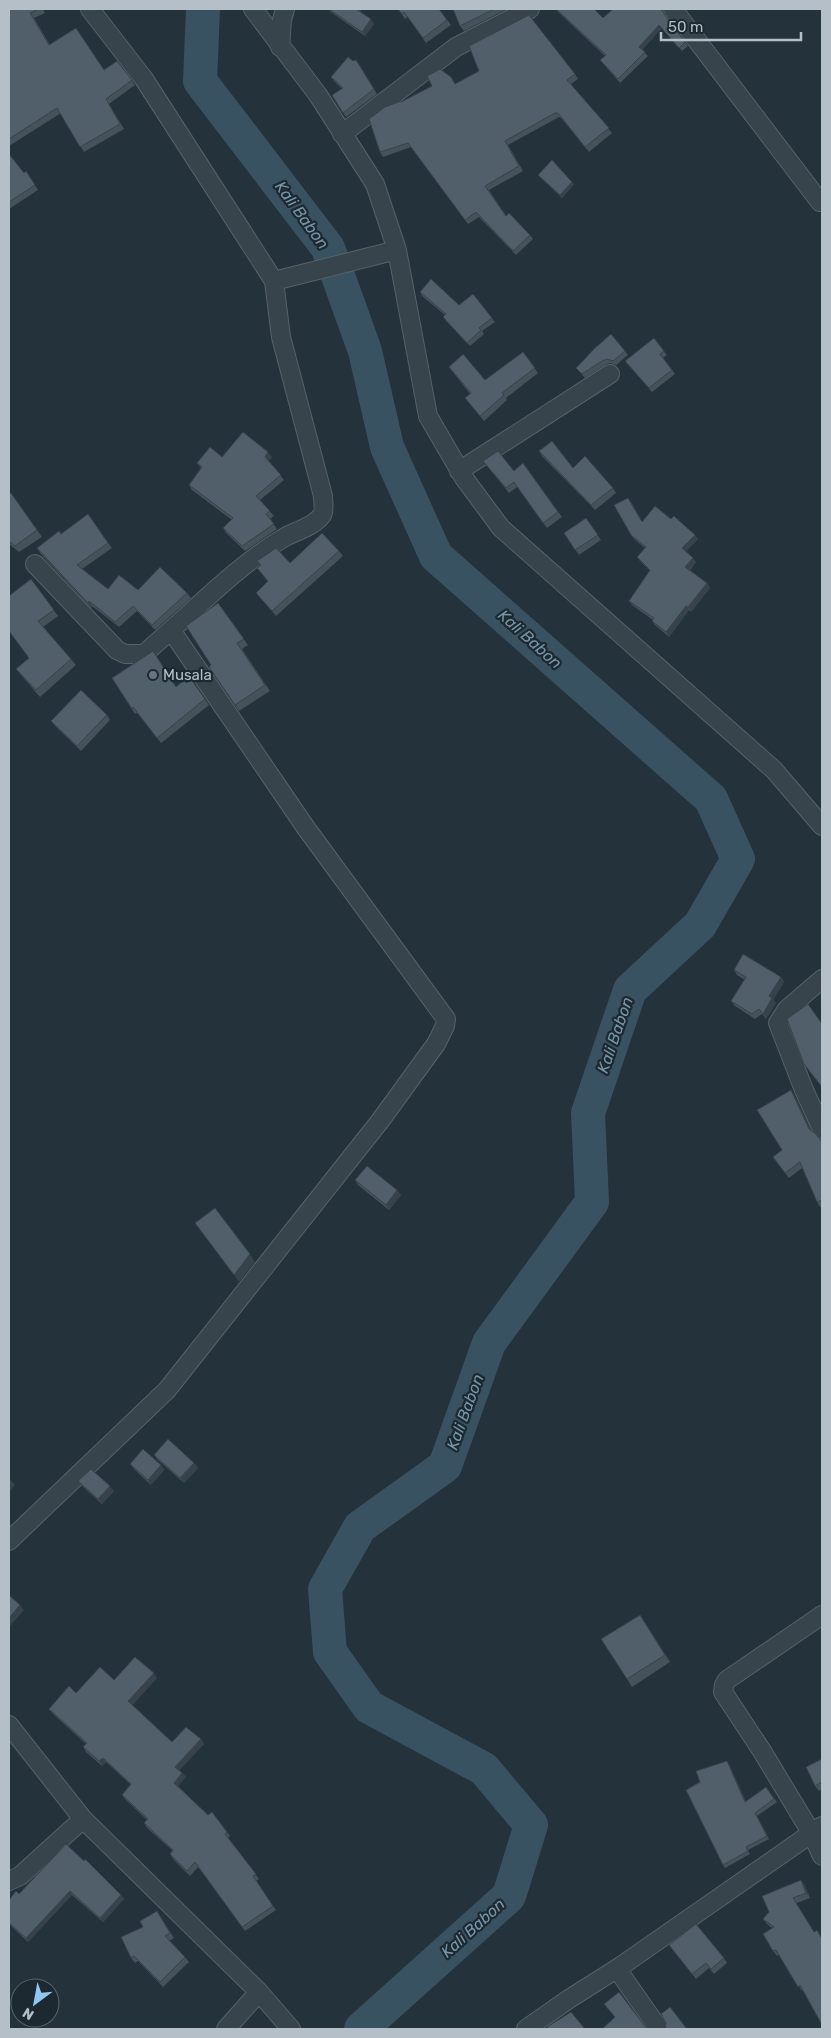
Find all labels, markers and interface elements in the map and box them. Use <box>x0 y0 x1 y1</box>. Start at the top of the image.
scale bar <box>661 10 801 42</box>
text: 50 m <box>668 18 703 36</box>
water label: Kali Babon <box>271 177 333 253</box>
water label: Kali Babon <box>494 605 566 673</box>
place label: Musala <box>163 666 212 684</box>
marker: Musala <box>147 669 159 681</box>
water label: Kali Babon <box>593 995 637 1075</box>
water label: Kali Babon <box>443 1372 487 1452</box>
water label: Kali Babon <box>437 1894 509 1962</box>
north arrow <box>10 1978 60 2028</box>
text: N <box>20 2004 37 2023</box>

